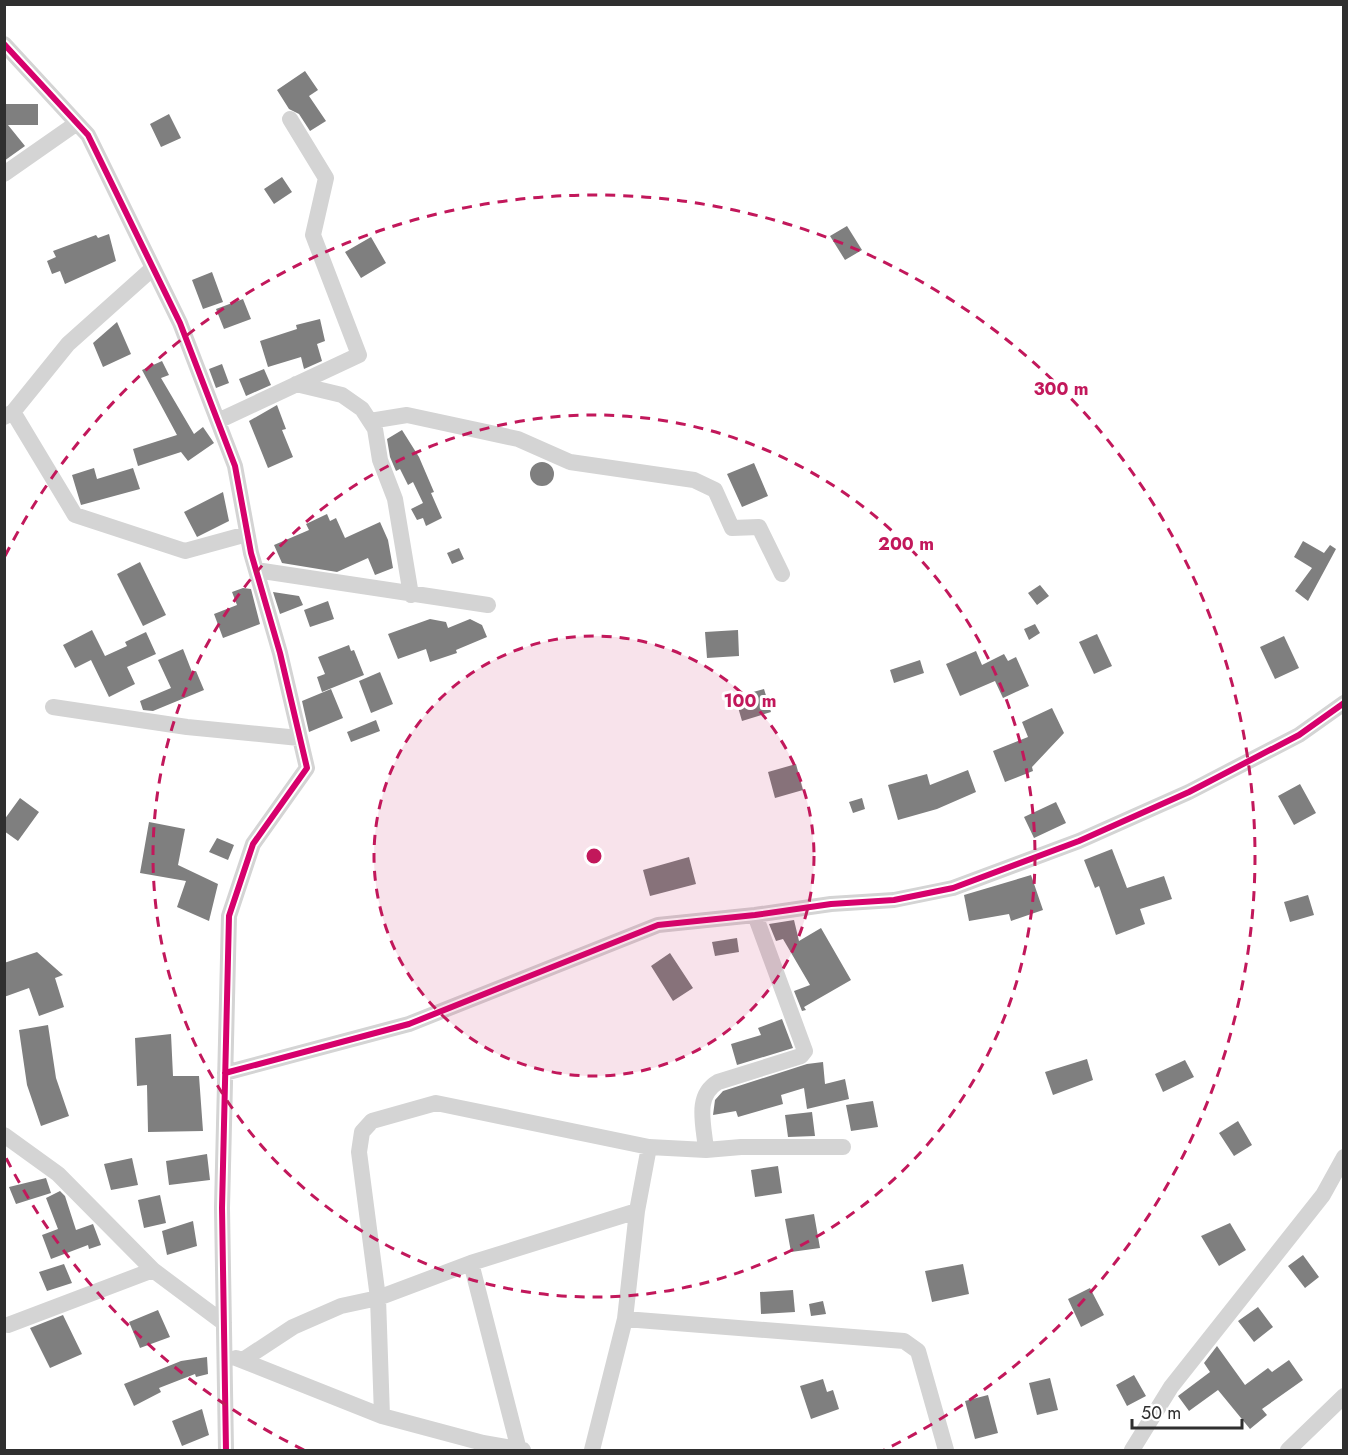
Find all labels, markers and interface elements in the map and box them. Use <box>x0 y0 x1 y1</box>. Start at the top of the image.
text: 300 m <box>1033 376 1089 402</box>
text: 200 m <box>878 531 934 557</box>
text: 100 m <box>723 688 777 714</box>
centre of rings <box>584 846 604 866</box>
scale bar <box>1132 1392 1242 1430</box>
text: 50 m <box>1141 1400 1181 1426</box>

